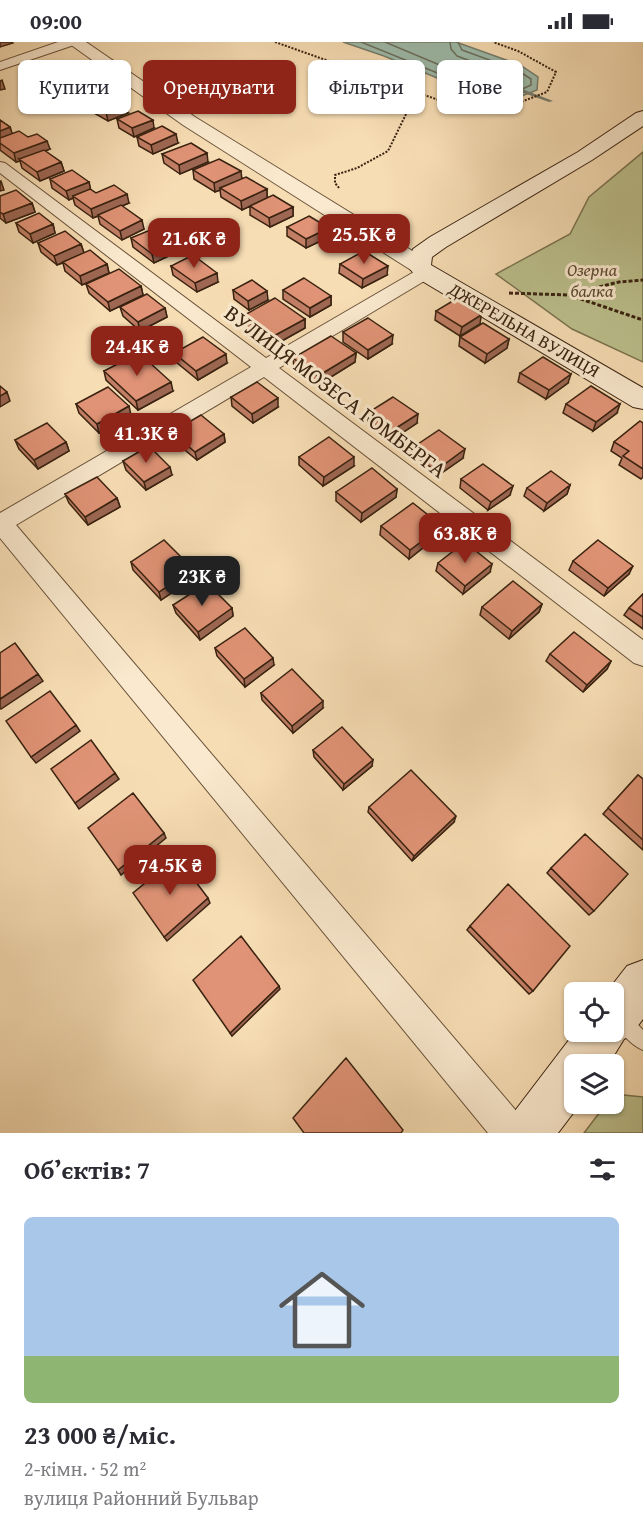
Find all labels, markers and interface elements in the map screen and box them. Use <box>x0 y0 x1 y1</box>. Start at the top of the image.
text: 09:00 <box>30 5 82 37</box>
chip: Купити <box>18 60 131 114</box>
chip: Орендувати <box>143 60 296 114</box>
chip: Фільтри <box>308 60 425 114</box>
chip: Нове <box>437 60 523 114</box>
pin: 25.5K ₴ <box>309 214 419 265</box>
pin: 21.6K ₴ <box>139 218 249 269</box>
text: 25.5K ₴ <box>332 219 396 248</box>
text: 21.6K ₴ <box>162 223 226 252</box>
park label: Озерна балка <box>567 256 618 304</box>
street label: ДЖЕРЕЛЬНА ВУЛИЦЯ <box>443 275 605 384</box>
street label: ВУЛИЦЯ МОЗЕСА ГОМБЕРГА <box>218 297 454 486</box>
pin: 24.4K ₴ <box>82 326 192 377</box>
text: 24.4K ₴ <box>105 331 169 360</box>
pin: 41.3K ₴ <box>91 413 201 464</box>
text: 41.3K ₴ <box>114 418 178 447</box>
pin: 63.8K ₴ <box>410 513 520 564</box>
text: 63.8K ₴ <box>433 518 497 547</box>
pin: 23K ₴ <box>160 556 244 607</box>
text: 23K ₴ <box>178 561 226 590</box>
pin: 74.5K ₴ <box>115 845 225 896</box>
text: 74.5K ₴ <box>138 850 202 879</box>
map controls <box>564 982 624 1114</box>
button: locate <box>564 982 624 1042</box>
button: layers <box>564 1054 624 1114</box>
text: Об’єктів: 7 <box>24 1150 150 1189</box>
icon: filters <box>586 1153 619 1186</box>
icon: home <box>268 1256 376 1364</box>
text: 23 000 ₴/міс. <box>24 1415 176 1454</box>
text: 2-кімн. · 52 m² <box>24 1454 146 1483</box>
text: вулиця Районний Бульвар <box>24 1483 259 1512</box>

